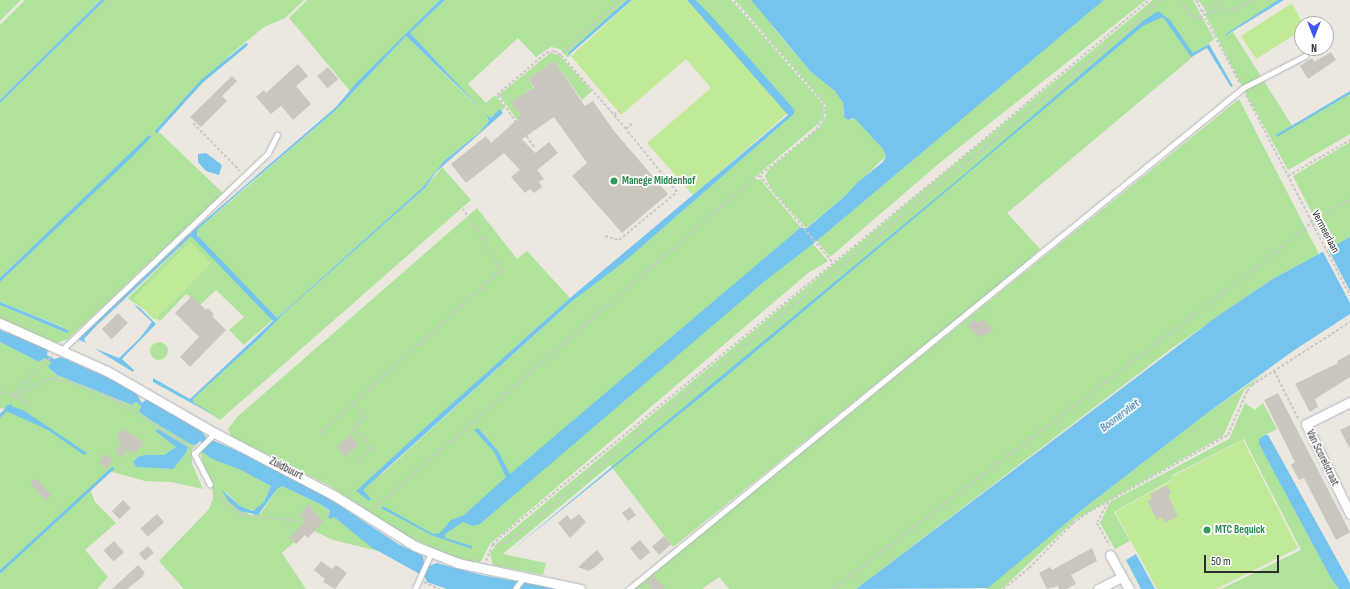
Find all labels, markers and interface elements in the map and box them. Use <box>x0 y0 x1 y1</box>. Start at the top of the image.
north arrow <box>1294 16 1334 56</box>
text: N <box>1311 41 1317 54</box>
place label: Manege Middenhof <box>622 174 695 188</box>
marker: Manege Middenhof <box>609 176 619 186</box>
street label: Vermeerlaan <box>1308 208 1342 256</box>
water label: Boonervliet <box>1097 397 1143 435</box>
street label: Van Scorelstraat <box>1303 428 1341 488</box>
street label: Zuidbuurt <box>267 455 305 483</box>
place label: MTC Bequick <box>1215 523 1265 537</box>
marker: MTC Bequick <box>1202 525 1212 535</box>
scale bar <box>1206 547 1281 573</box>
text: 50 m <box>1211 554 1231 569</box>

